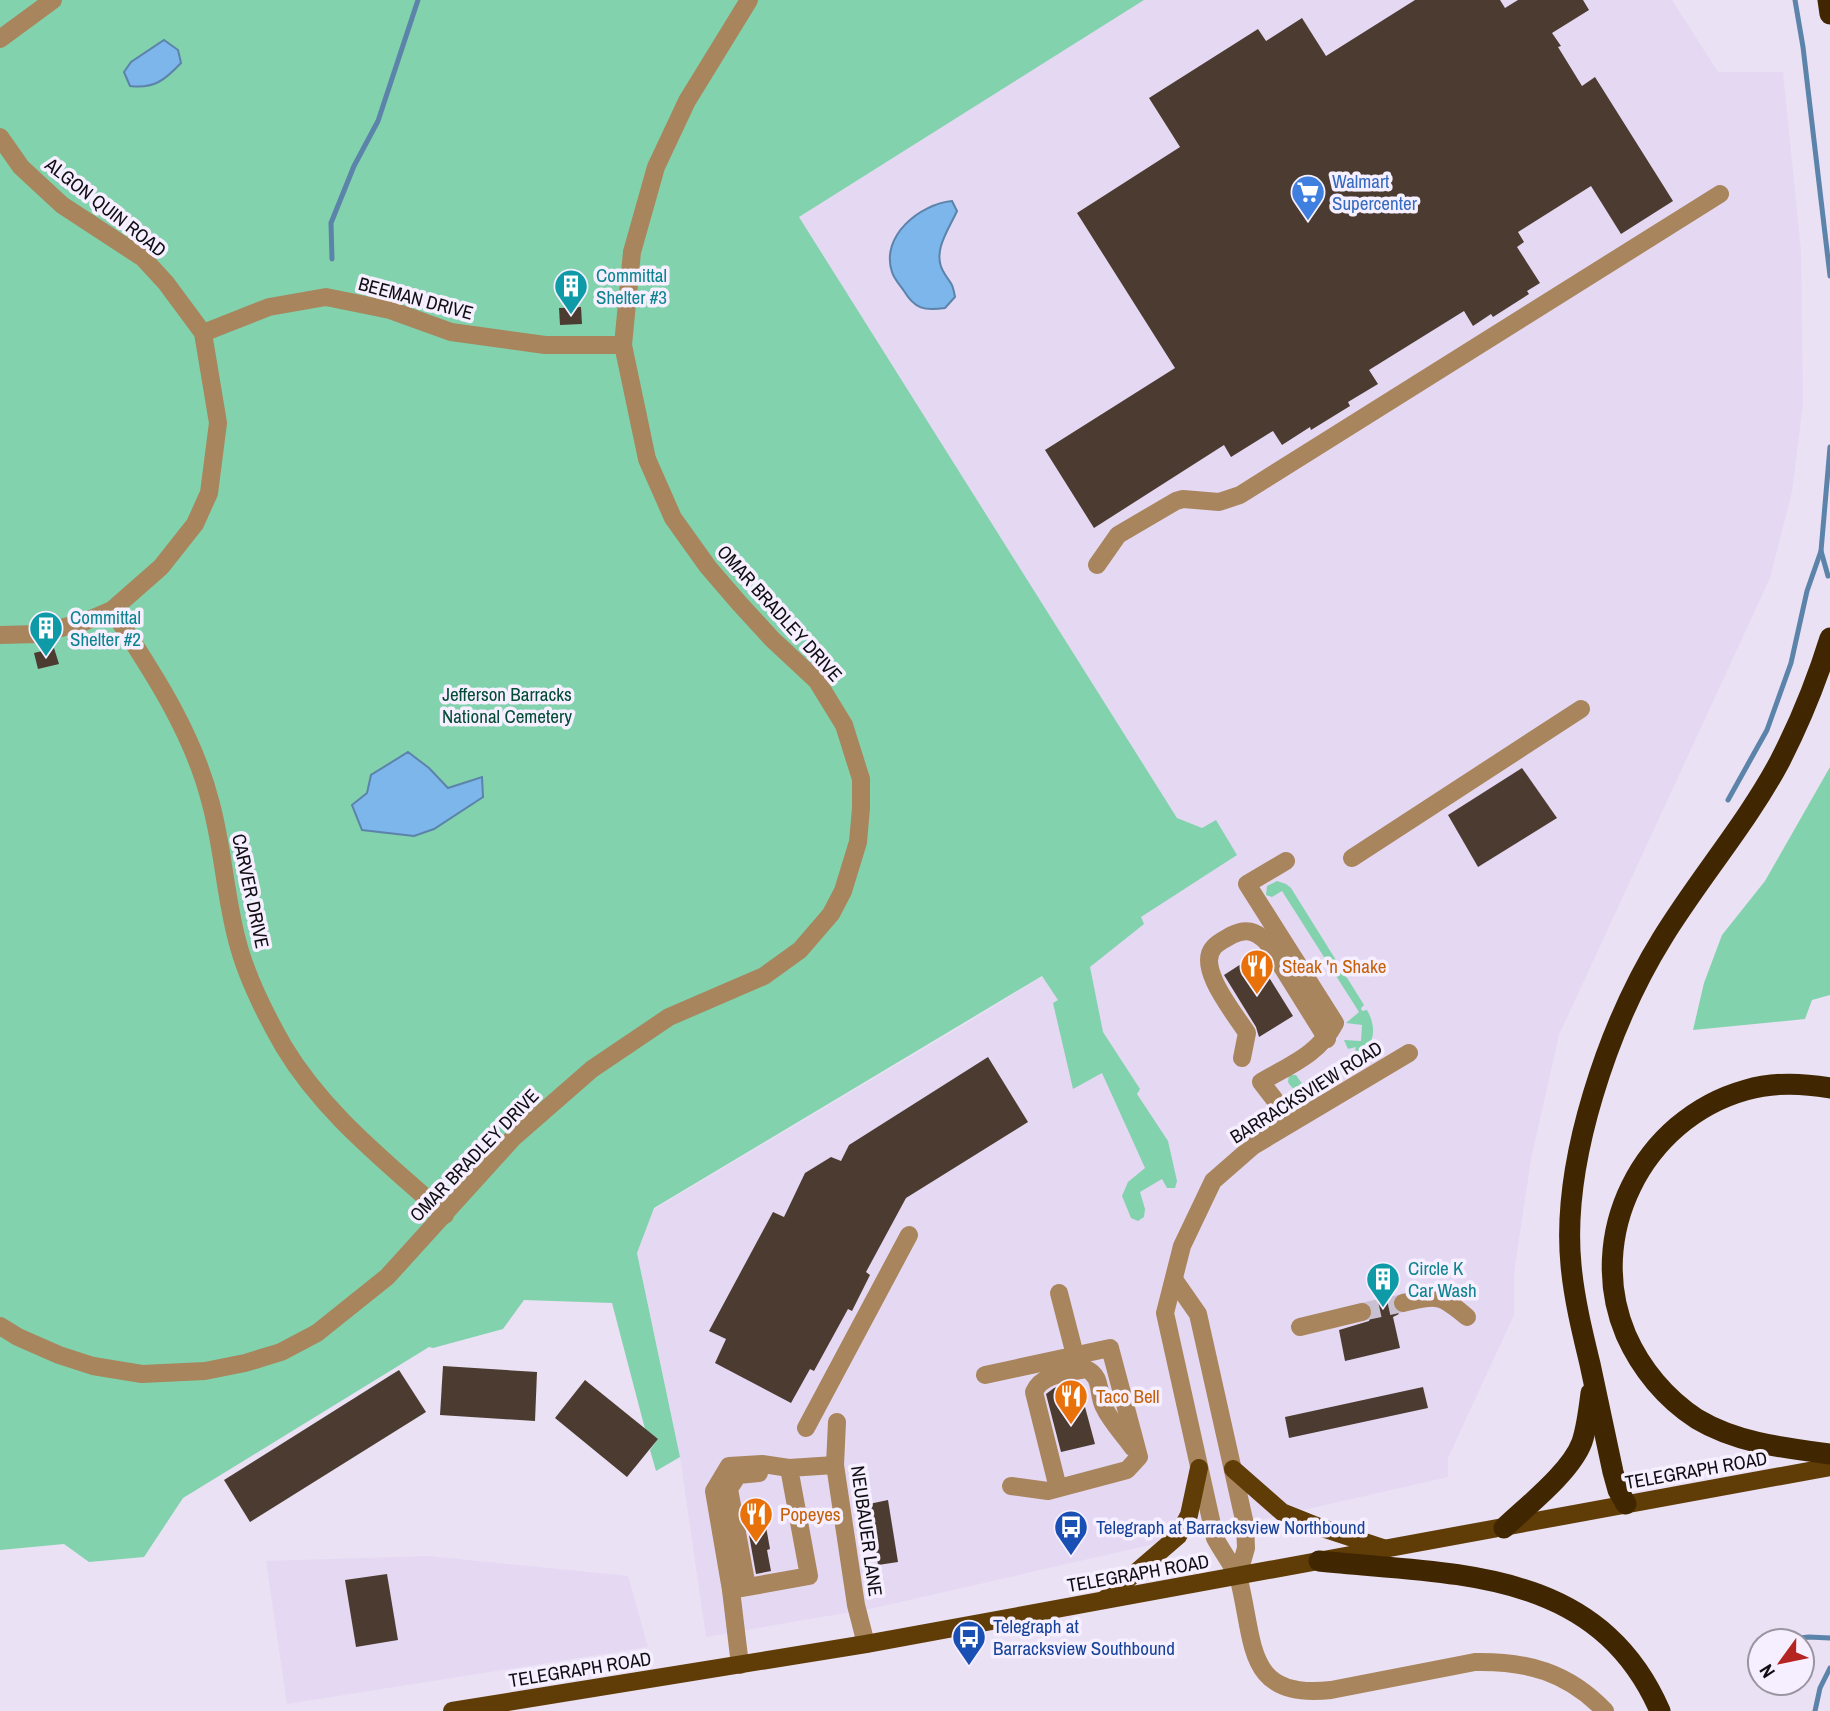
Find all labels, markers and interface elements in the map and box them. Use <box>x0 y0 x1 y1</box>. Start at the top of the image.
street label: ALGON QUIN ROAD <box>39 151 172 263</box>
place label: Walmart Supercenter <box>1332 168 1418 216</box>
supermarket icon: Walmart Supercenter <box>1289 173 1327 222</box>
place label: Committal Shelter #3 <box>596 262 667 310</box>
building icon: Committal Shelter #3 <box>552 267 590 316</box>
street label: BEEMAN DRIVE <box>356 270 476 326</box>
street label: OMAR BRADLEY DRIVE <box>712 539 848 687</box>
place label: Committal Shelter #2 <box>70 604 141 652</box>
building icon: Committal Shelter #2 <box>27 609 65 658</box>
park label: Jefferson Barracks National Cemetery <box>442 681 572 729</box>
street label: CARVER DRIVE <box>226 831 276 951</box>
restaurant icon: Steak 'n Shake <box>1238 947 1276 996</box>
place label: Steak 'n Shake <box>1282 953 1386 979</box>
street label: BARRACKSVIEW ROAD <box>1225 1035 1387 1149</box>
street label: OMAR BRADLEY DRIVE <box>404 1083 544 1227</box>
place label: Circle K Car Wash <box>1408 1255 1477 1303</box>
building icon: Circle K Car Wash <box>1364 1260 1402 1309</box>
restaurant icon: Taco Bell <box>1052 1377 1090 1426</box>
place label: Taco Bell <box>1096 1383 1160 1409</box>
street label: TELEGRAPH ROAD <box>1623 1445 1769 1495</box>
street label: NEUBAUER LANE <box>845 1464 889 1598</box>
restaurant icon: Popeyes <box>737 1495 775 1544</box>
place label: Popeyes <box>780 1501 841 1527</box>
bus stop icon: Telegraph at Barracksview Northbound <box>1052 1508 1090 1557</box>
place label: Telegraph at Barracksview Northbound <box>1096 1514 1365 1540</box>
street label: TELEGRAPH ROAD <box>1065 1548 1211 1598</box>
place label: Telegraph at Barracksview Southbound <box>993 1613 1175 1661</box>
bus stop icon: Telegraph at Barracksview Southbound <box>950 1618 988 1667</box>
north arrow <box>1746 1627 1816 1697</box>
street label: TELEGRAPH ROAD <box>507 1645 653 1693</box>
text: N <box>1753 1659 1781 1683</box>

